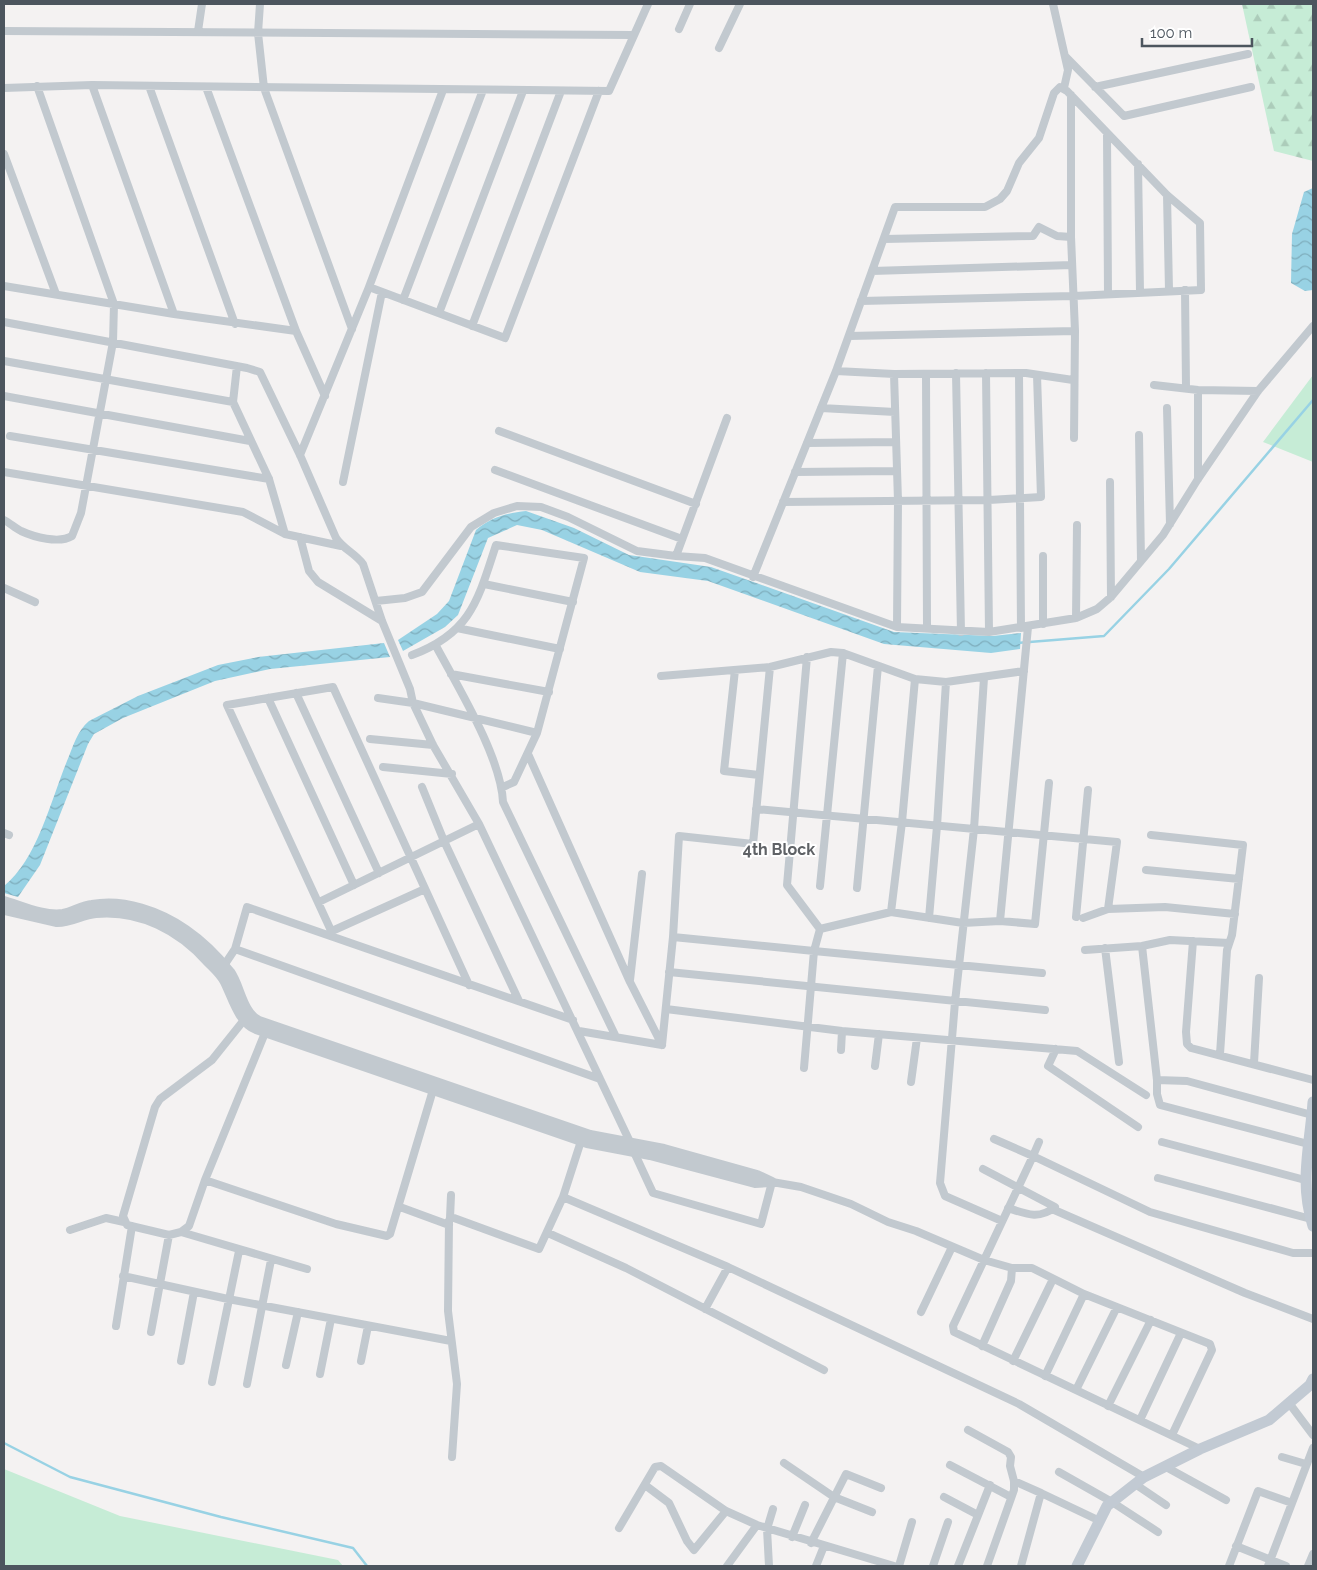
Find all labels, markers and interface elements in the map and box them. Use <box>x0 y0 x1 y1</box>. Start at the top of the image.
scale bar <box>1142 15 1252 47</box>
text: 100 m <box>1150 24 1192 42</box>
district label: 4th Block <box>743 840 815 859</box>

